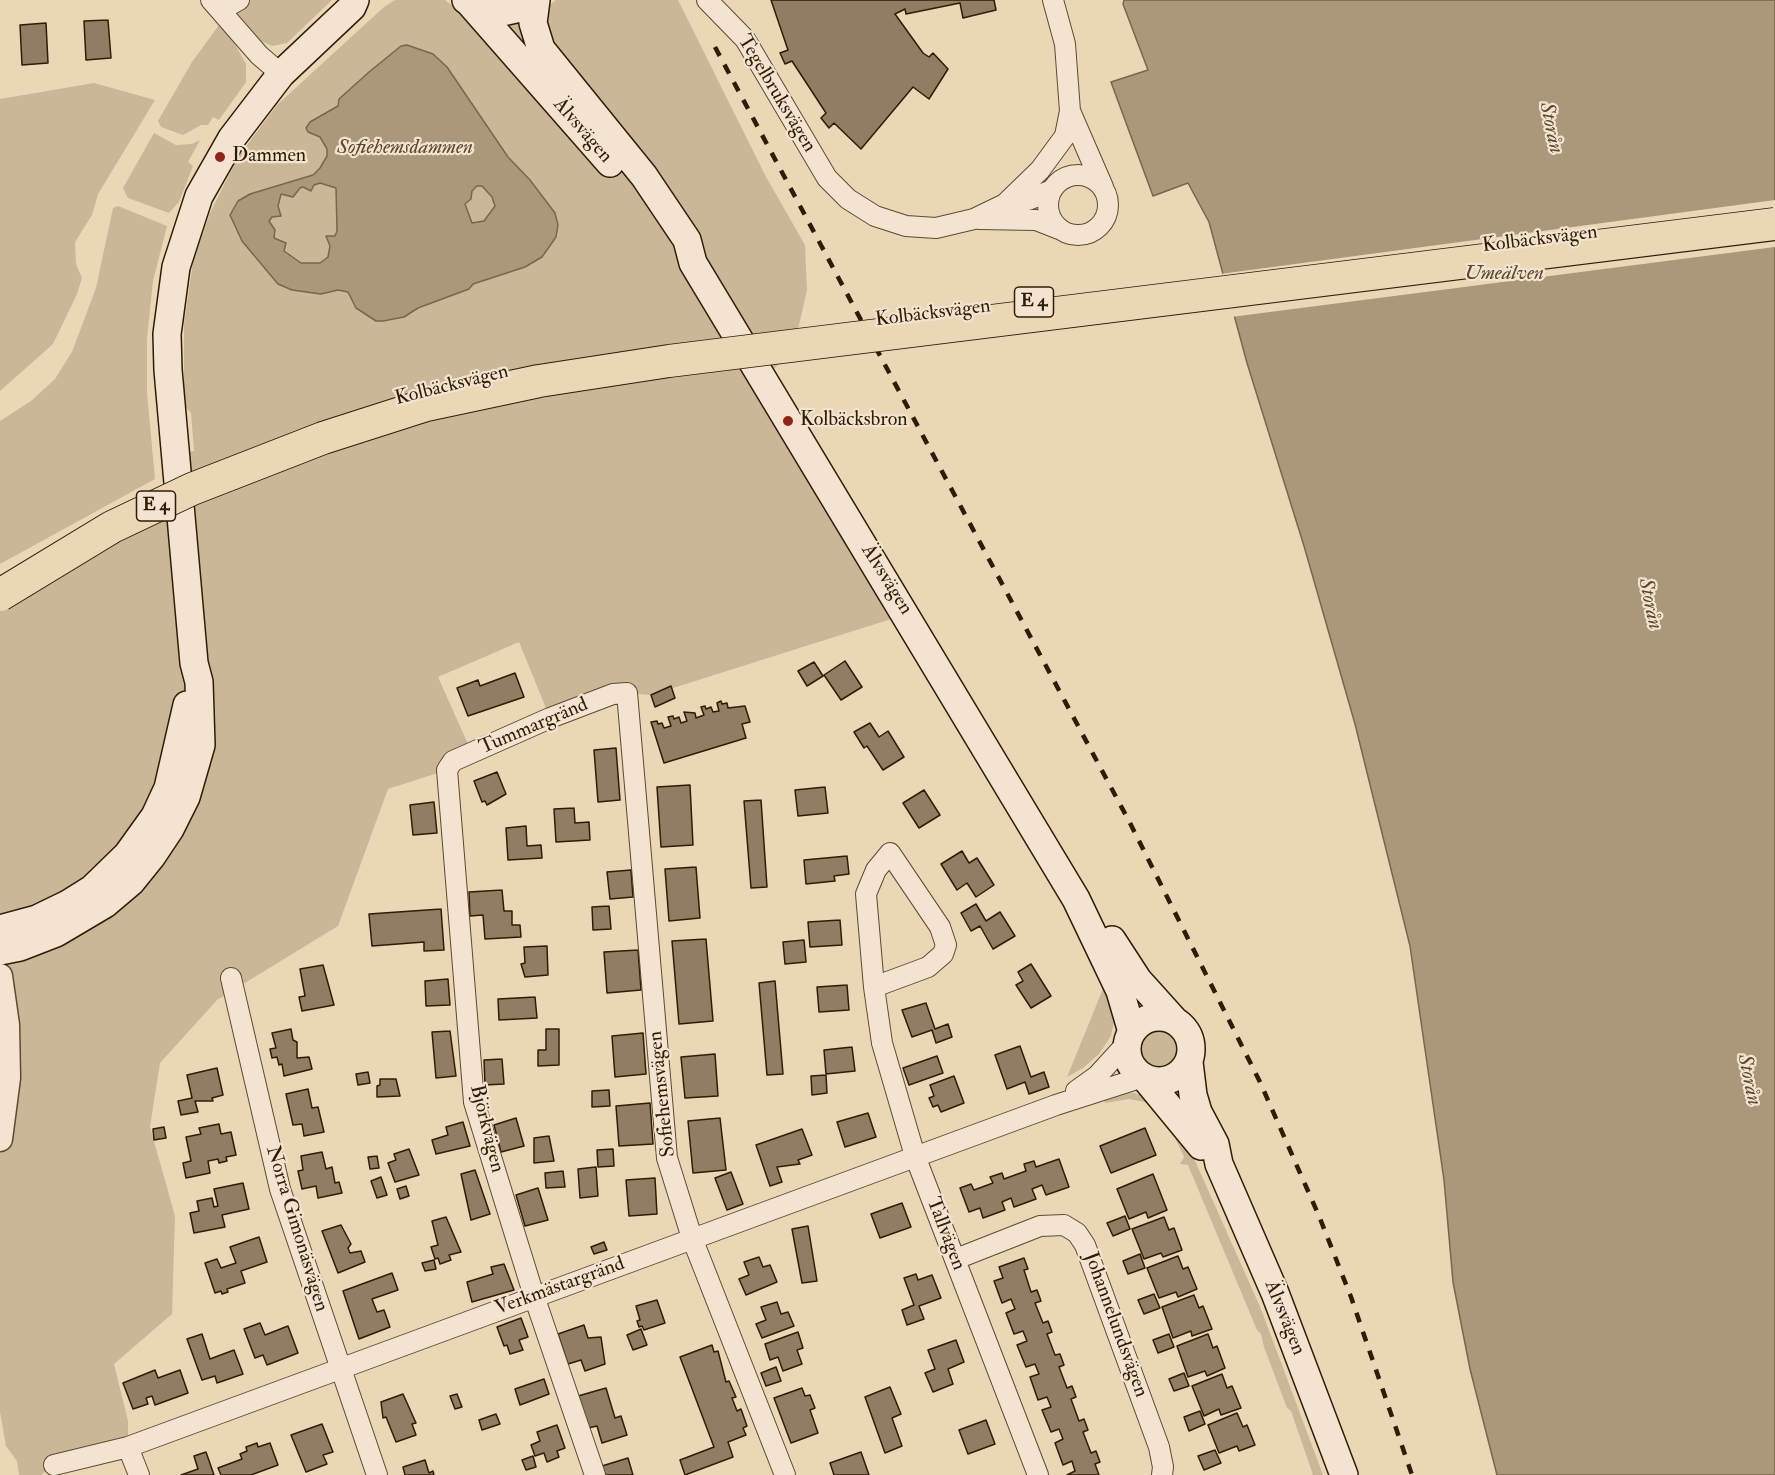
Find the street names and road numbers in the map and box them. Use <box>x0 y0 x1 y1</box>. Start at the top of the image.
street label: Tegelbruksvägen <box>731 31 821 157</box>
street label: Älvsvägen <box>547 94 617 168</box>
street label: Kolbäcksvägen <box>1481 221 1599 259</box>
road number: E 4 <box>1014 287 1054 317</box>
street label: Kolbäcksvägen <box>874 295 992 333</box>
street label: Kolbäcksvägen <box>393 360 511 412</box>
road number: E 4 <box>136 491 176 521</box>
street label: Älvsvägen <box>855 540 917 620</box>
street label: Tummargränd <box>476 693 592 761</box>
street label: Sofiehemsvägen <box>644 1030 682 1158</box>
street label: Björkvägen <box>464 1083 508 1175</box>
street label: Norra Gimonäsvägen <box>259 1143 333 1315</box>
street label: Tallvägen <box>920 1194 970 1274</box>
street label: Johannelundsvägen <box>1078 1249 1152 1401</box>
street label: Verkmästargränd <box>492 1252 628 1322</box>
street label: Älvsvägen <box>1258 1277 1310 1359</box>

